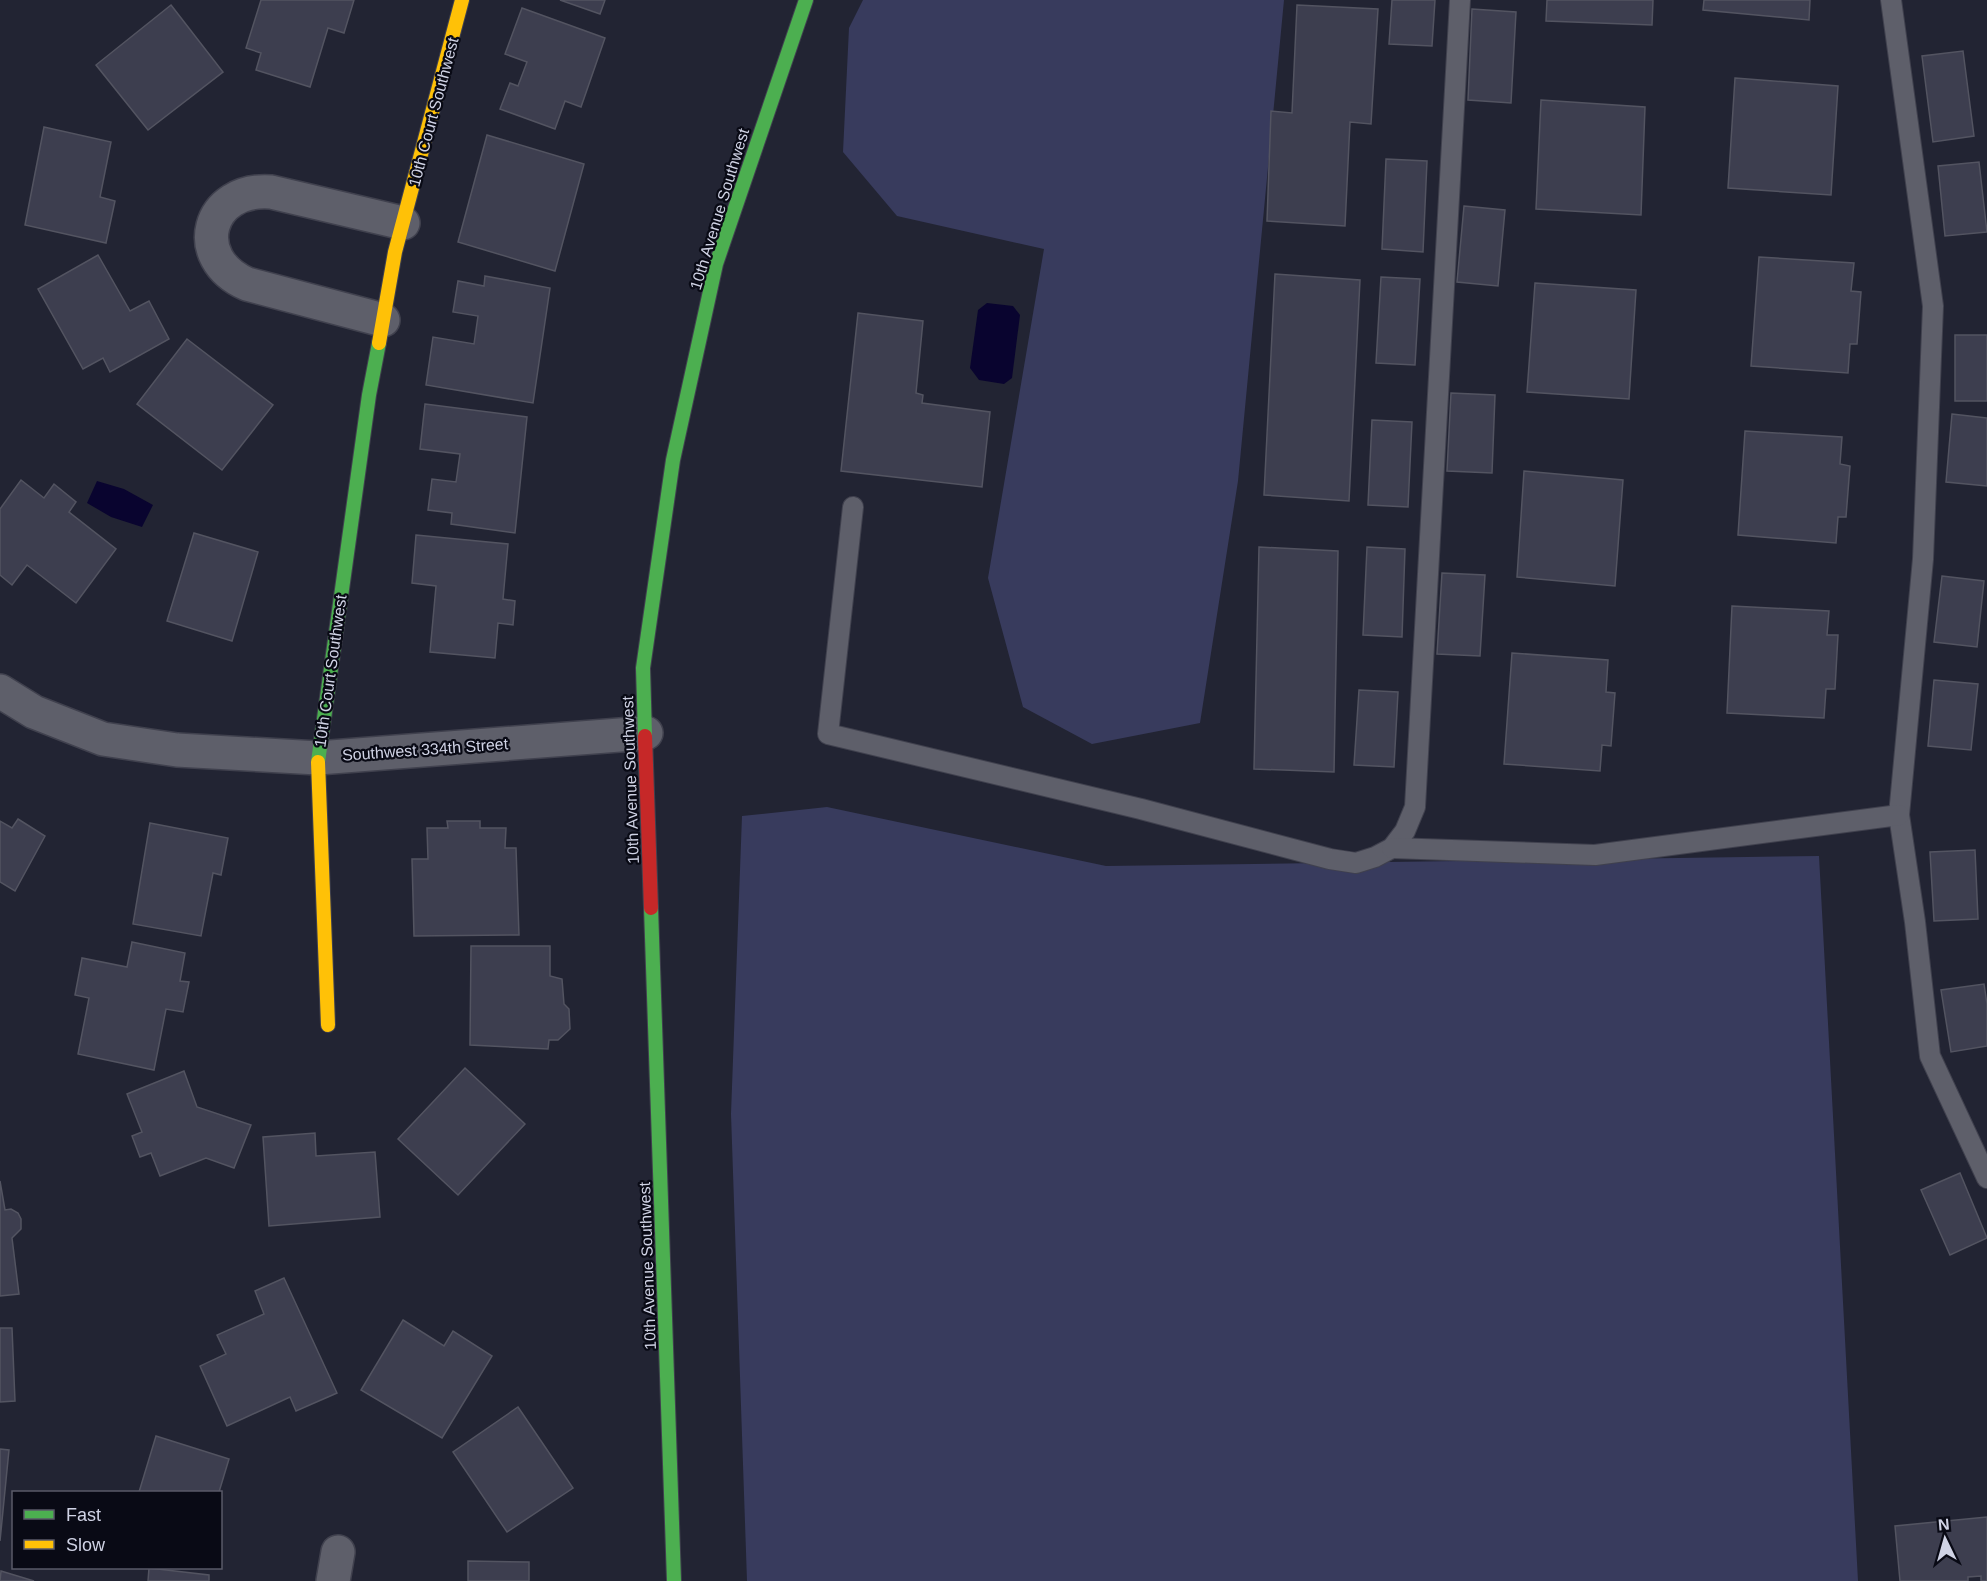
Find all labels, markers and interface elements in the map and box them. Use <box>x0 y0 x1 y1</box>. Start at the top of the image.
street label: 10th Court Southwest <box>405 35 462 189</box>
street label: 10th Avenue Southwest <box>687 126 752 292</box>
street label: 10th Court Southwest <box>311 593 350 748</box>
street label: 10th Avenue Southwest <box>619 695 642 864</box>
street label: Southwest 334th Street <box>341 735 509 764</box>
street label: 10th Avenue Southwest <box>636 1181 659 1350</box>
legend <box>12 1491 222 1569</box>
text: Fast <box>66 1505 101 1525</box>
north arrow <box>1915 1509 1975 1569</box>
text: N <box>1937 1516 1950 1534</box>
text: Slow <box>66 1535 106 1555</box>

